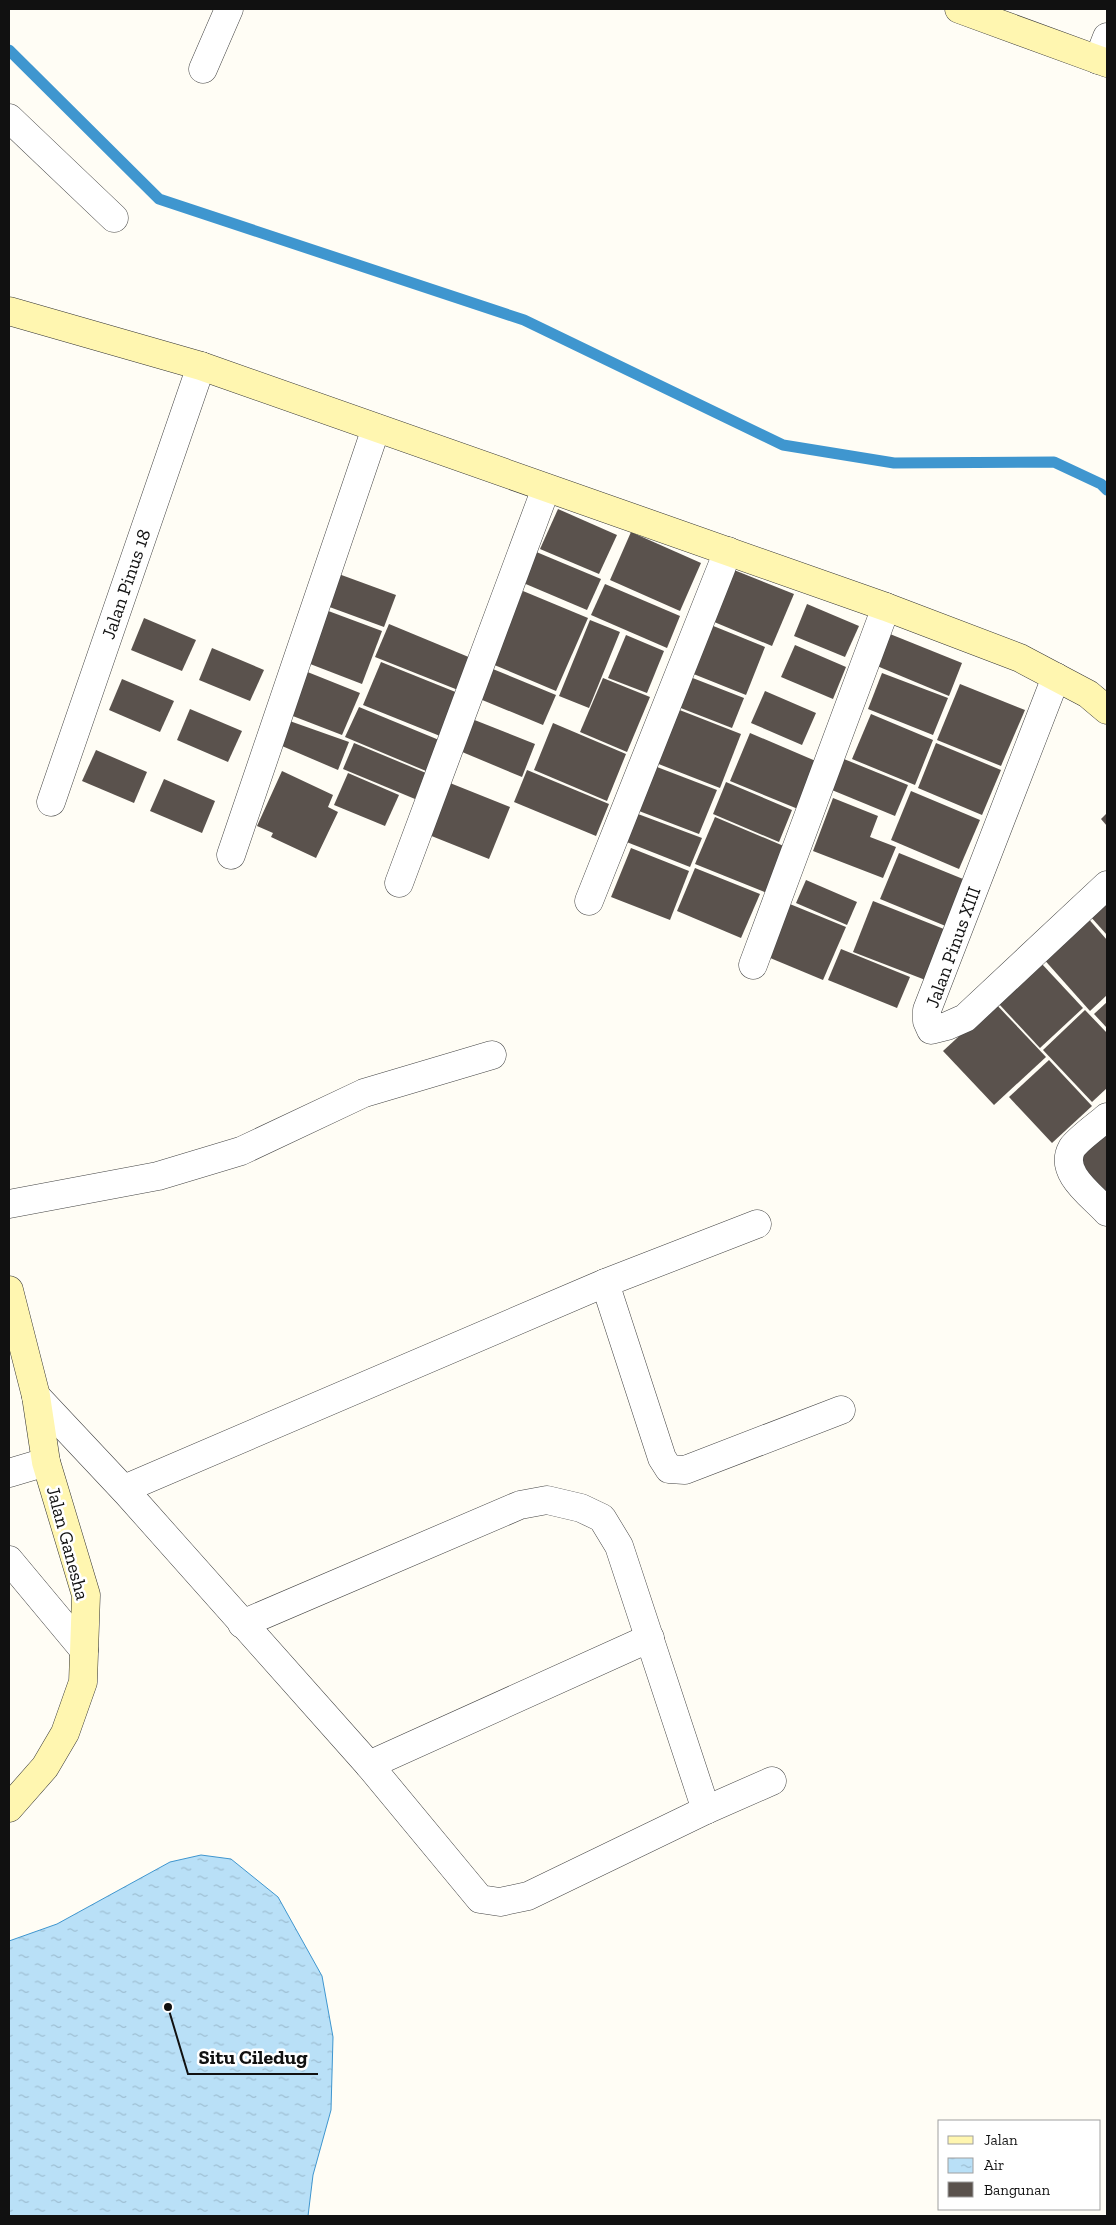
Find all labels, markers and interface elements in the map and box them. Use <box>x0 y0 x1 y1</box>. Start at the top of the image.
street label: Jalan Pinus 18 <box>96 526 156 642</box>
street label: Jalan Pinus XIII <box>920 883 986 1011</box>
street label: Jalan Ganesha <box>42 1484 94 1602</box>
callout: Situ Ciledug <box>188 2039 318 2074</box>
text: Situ Ciledug <box>198 2045 308 2069</box>
legend <box>938 2120 1101 2210</box>
text: Jalan <box>984 2131 1018 2149</box>
text: Air <box>984 2156 1004 2174</box>
text: Bangunan <box>984 2181 1050 2199</box>

